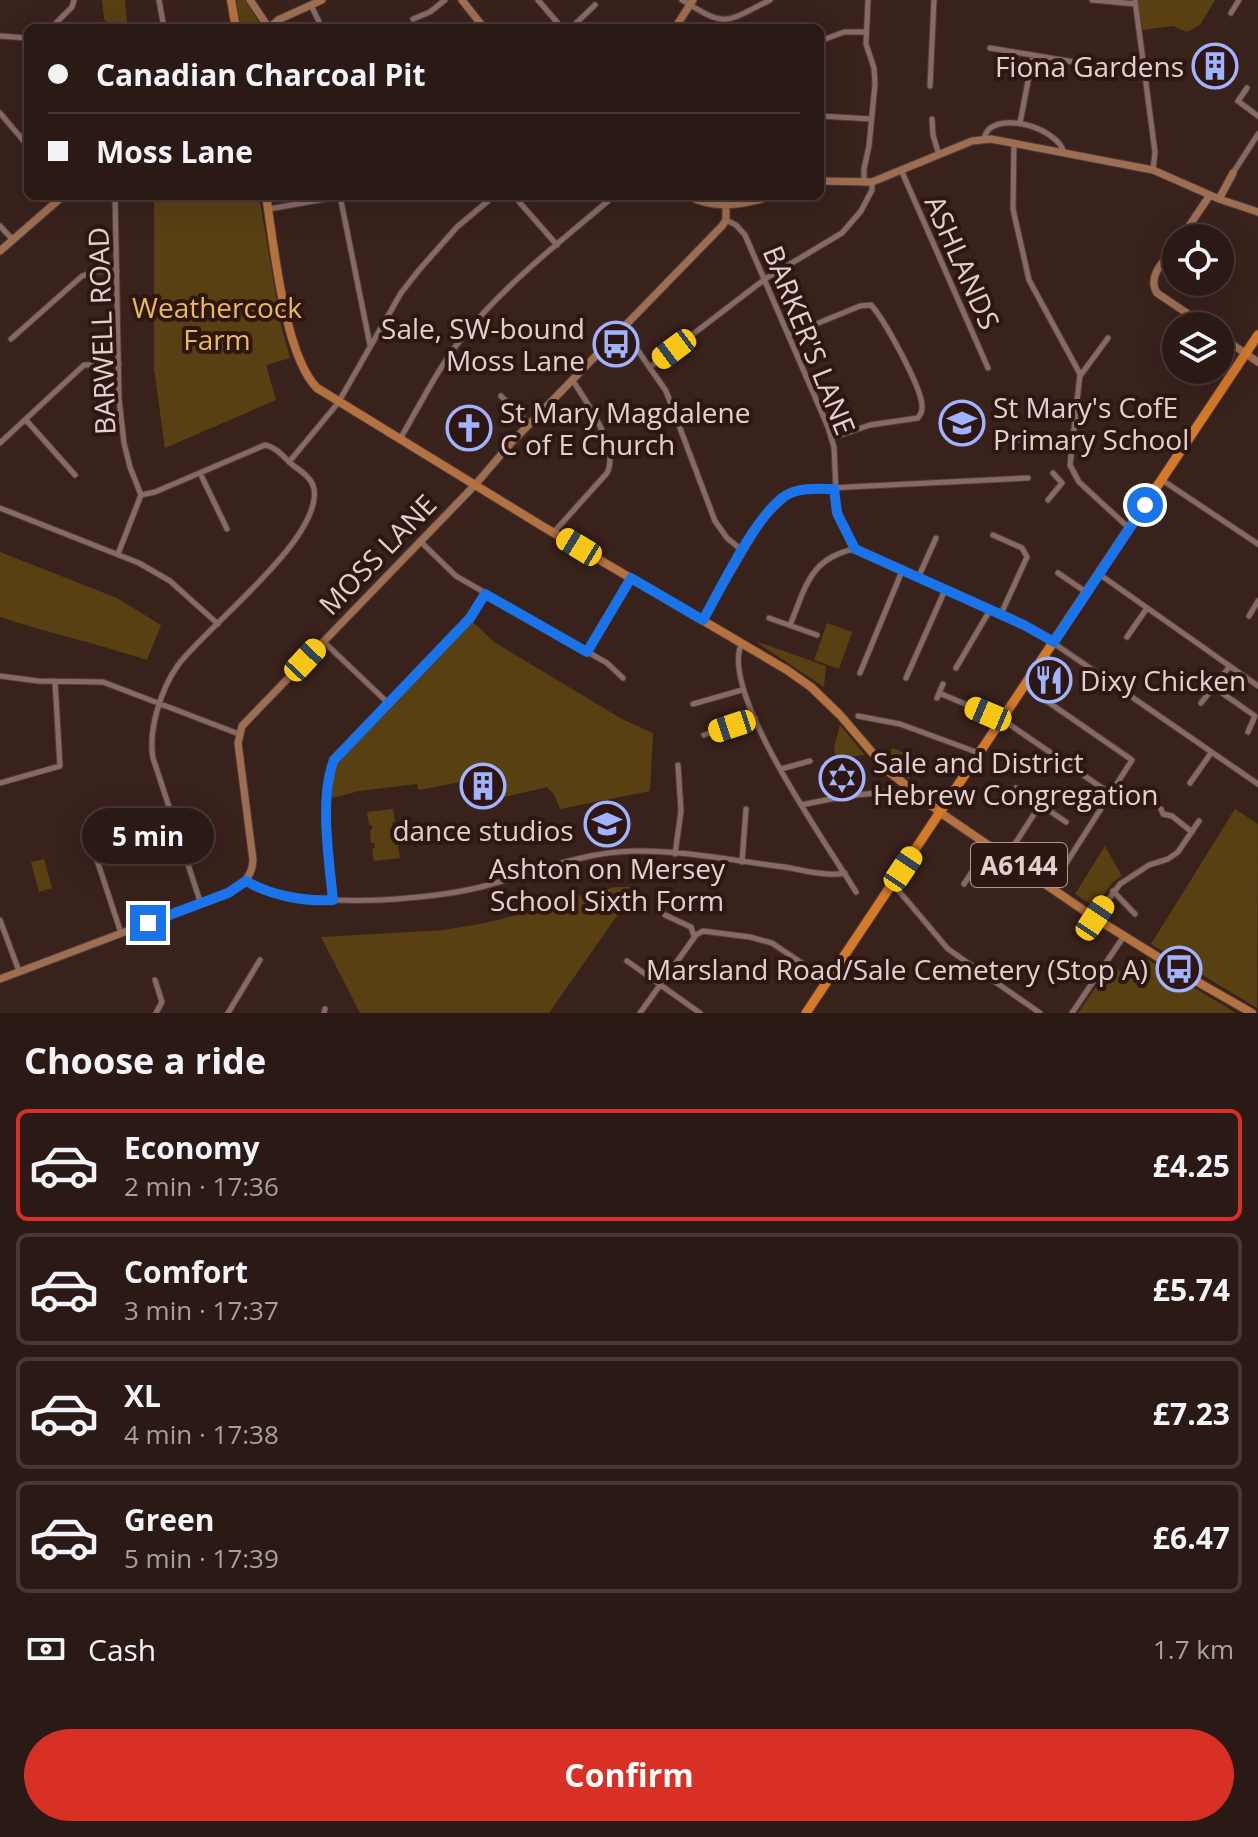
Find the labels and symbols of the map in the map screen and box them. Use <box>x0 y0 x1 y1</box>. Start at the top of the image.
building icon: Fiona Gardens <box>1191 42 1239 90</box>
place label: Fiona Gardens <box>995 47 1184 85</box>
street label: ASHLANDS <box>917 189 1009 335</box>
street label: BARWELL ROAD <box>78 226 124 436</box>
street label: BARKER'S LANE <box>755 240 865 440</box>
park label: Weathercock Farm <box>132 288 302 358</box>
place label: Sale, SW-bound Moss Lane <box>381 309 585 379</box>
bus stop icon: Sale, SW-bound Moss Lane <box>592 320 640 368</box>
car <box>648 325 700 373</box>
place label: St Mary's CofE Primary School <box>993 388 1189 458</box>
place label: St Mary Magdalene C of E Church <box>500 393 750 463</box>
school or university icon: St Mary's CofE Primary School <box>938 399 986 447</box>
church icon: St Mary Magdalene C of E Church <box>445 404 493 452</box>
street label: MOSS LANE <box>310 485 444 623</box>
route start <box>1127 487 1163 523</box>
car <box>552 524 606 570</box>
car <box>280 634 330 686</box>
restaurant icon: Dixy Chicken <box>1025 656 1073 704</box>
place label: Dixy Chicken <box>1080 661 1246 699</box>
car <box>961 694 1015 734</box>
car <box>705 707 759 745</box>
place label: Sale and District Hebrew Congregation <box>873 743 1158 813</box>
synagogue icon: Sale and District Hebrew Congregation <box>818 754 866 802</box>
building icon: dance studios <box>459 762 507 810</box>
school or university icon: Ashton on Mersey School Sixth Form <box>583 800 631 848</box>
callout: 5 min <box>82 807 214 863</box>
place label: dance studios <box>392 811 574 849</box>
car <box>880 842 926 896</box>
road number: A6144 <box>971 843 1067 887</box>
place label: Ashton on Mersey School Sixth Form <box>489 849 726 919</box>
car <box>1072 891 1118 945</box>
route end <box>130 905 166 941</box>
bus stop icon: Marsland Road/Sale Cemetery (Stop A) <box>1155 945 1203 993</box>
place label: Marsland Road/Sale Cemetery (Stop A) <box>646 950 1148 988</box>

